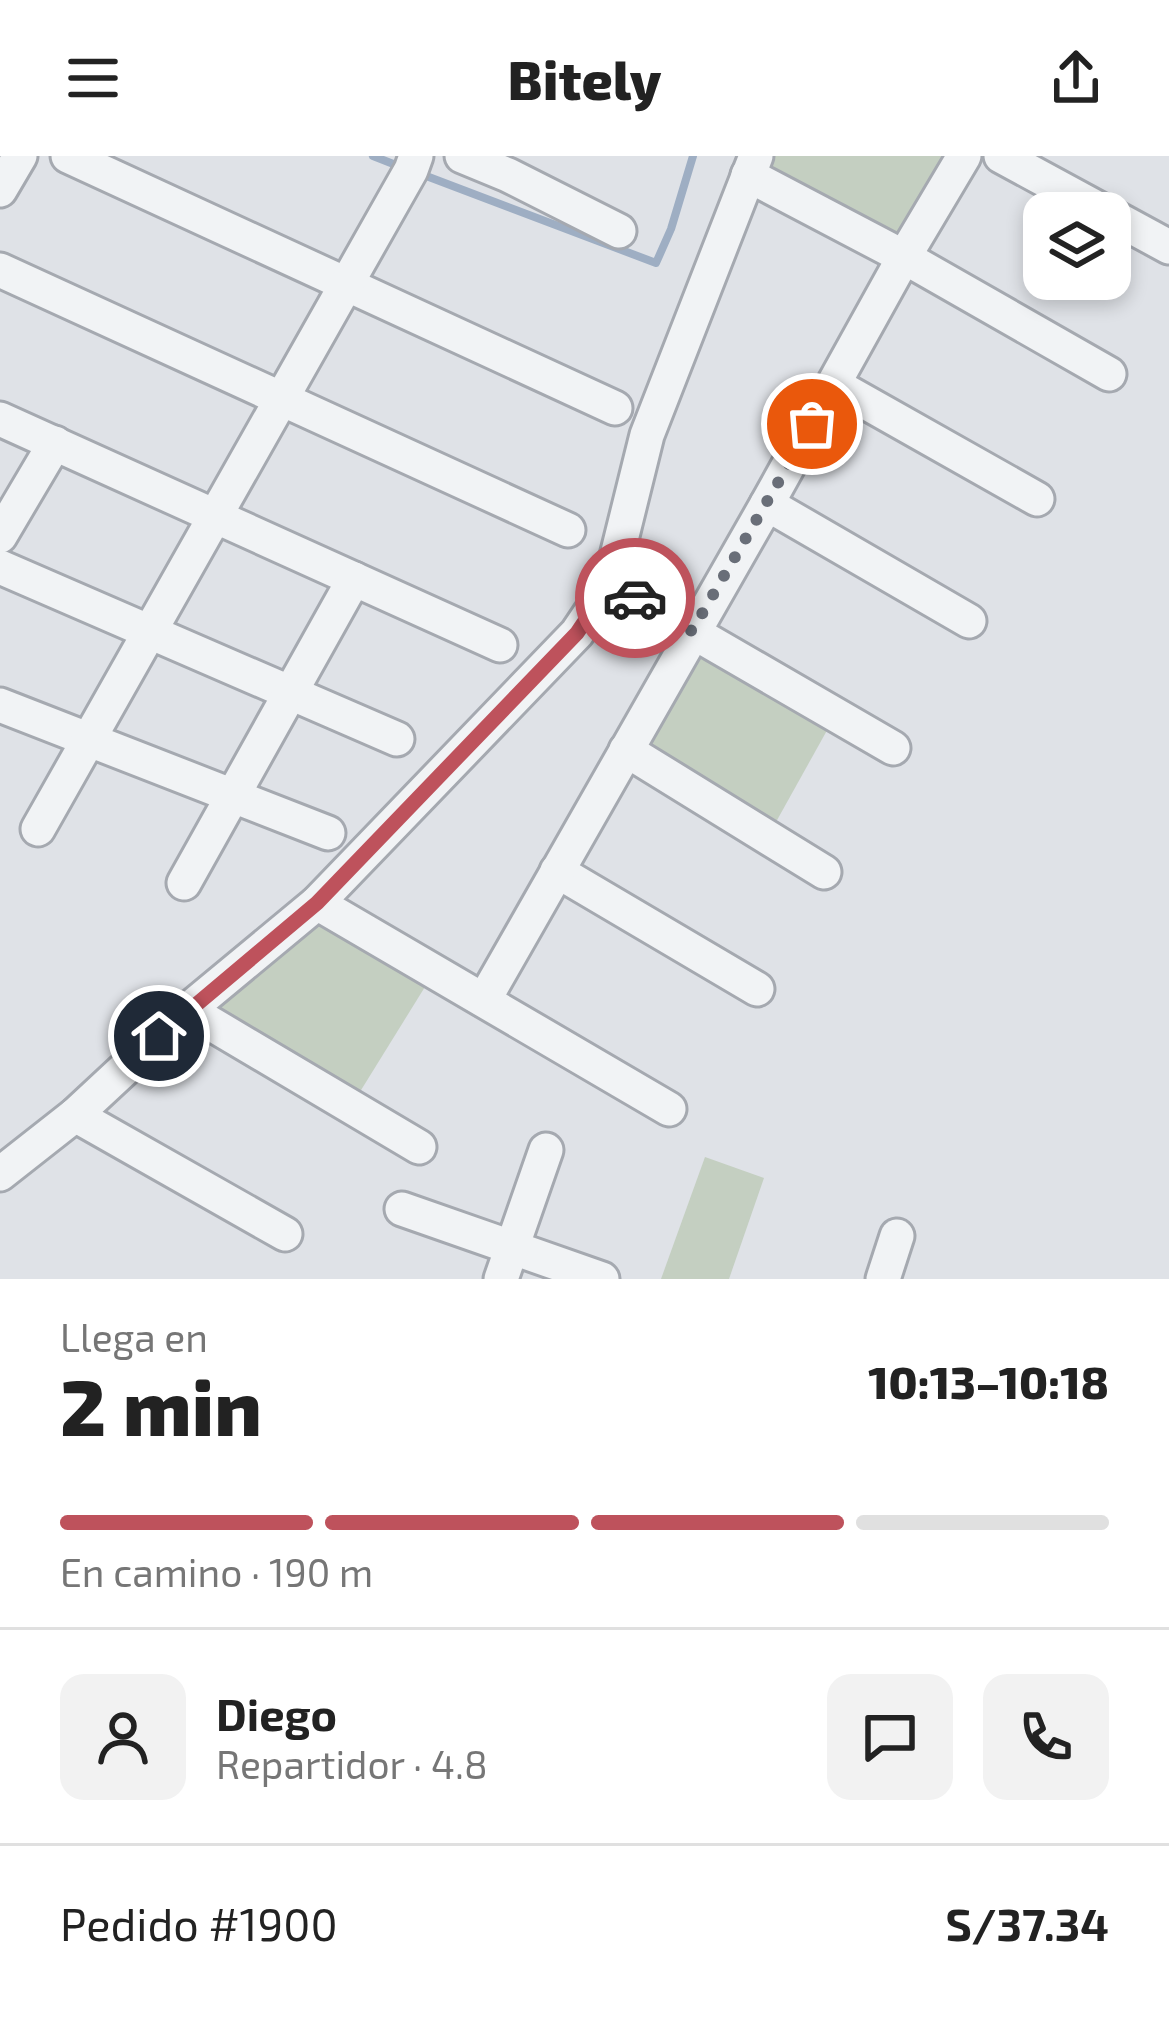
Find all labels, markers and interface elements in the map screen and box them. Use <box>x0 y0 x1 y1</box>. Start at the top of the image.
icon: menu <box>60 45 126 111</box>
icon: share <box>1043 45 1109 111</box>
text: Bitely <box>508 46 661 111</box>
map controls <box>1023 192 1131 300</box>
button: layers <box>1023 192 1131 300</box>
pin <box>761 373 863 475</box>
icon: bag <box>779 391 845 457</box>
courier <box>575 538 695 658</box>
icon: car <box>602 565 668 631</box>
pin <box>108 985 210 1087</box>
icon: home <box>126 1003 192 1069</box>
text: Llega en <box>60 1313 208 1360</box>
text: 10:13–10:18 <box>868 1354 1109 1408</box>
text: 2 min <box>60 1358 262 1452</box>
text: En camino · 190 m <box>60 1548 373 1595</box>
button: person <box>60 1674 186 1800</box>
button: chat <box>827 1674 953 1800</box>
button: phone <box>983 1674 1109 1800</box>
text: Diego <box>216 1686 337 1740</box>
text: Repartidor · 4.8 <box>216 1740 488 1787</box>
text: Pedido #1900 <box>60 1896 338 1950</box>
text: S/37.34 <box>946 1896 1109 1950</box>

